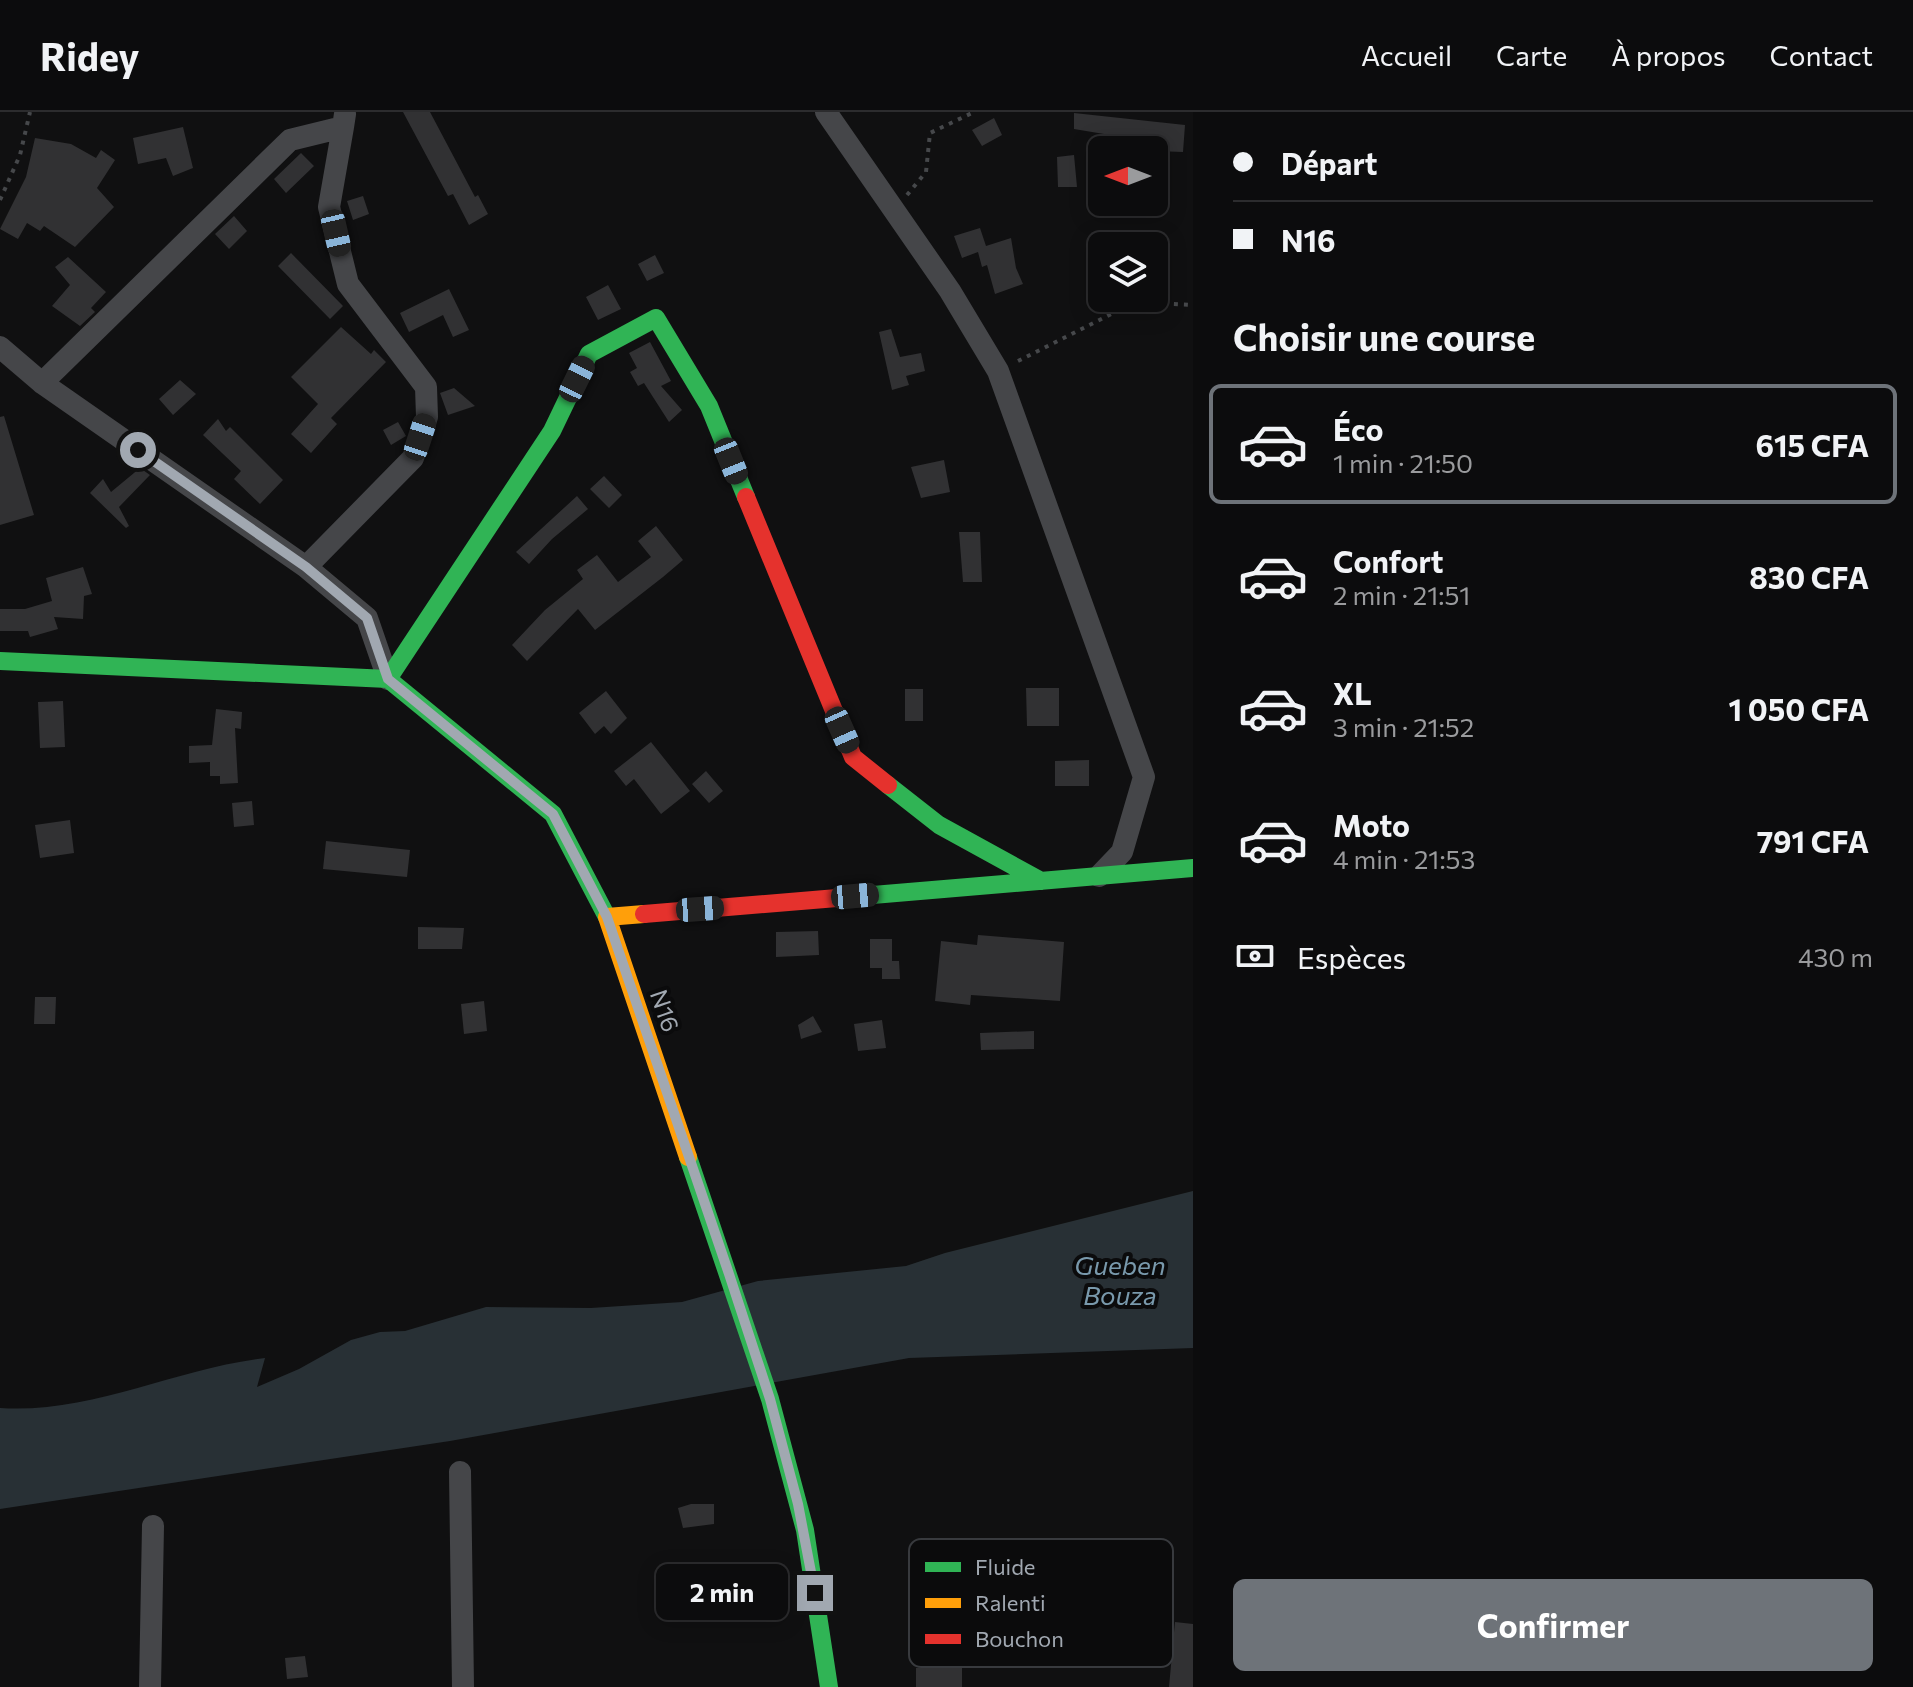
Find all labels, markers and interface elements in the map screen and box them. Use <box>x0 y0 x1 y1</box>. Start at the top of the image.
text: Ridey <box>40 32 139 79</box>
text: Accueil <box>1361 38 1452 72</box>
text: Carte <box>1496 38 1567 72</box>
text: À propos <box>1611 38 1726 72</box>
text: Contact <box>1770 38 1873 72</box>
north arrow <box>1088 136 1168 216</box>
map controls <box>1088 136 1168 312</box>
text: Départ <box>1281 144 1377 181</box>
car <box>319 207 353 259</box>
text: N16 <box>1281 221 1336 258</box>
button: layers <box>1088 232 1168 312</box>
text: Choisir une course <box>1233 314 1535 358</box>
car <box>556 352 598 406</box>
icon: car <box>1237 408 1309 480</box>
car <box>401 410 439 464</box>
text: Éco <box>1333 410 1383 447</box>
text: 615 CFA <box>1756 426 1869 463</box>
route start <box>120 432 156 468</box>
car <box>711 434 751 488</box>
text: 1 min · 21:50 <box>1333 447 1473 478</box>
icon: car <box>1237 540 1309 612</box>
text: Confort <box>1333 542 1444 579</box>
text: 830 CFA <box>1749 558 1869 595</box>
text: 2 min · 21:51 <box>1333 579 1470 610</box>
icon: car <box>1237 672 1309 744</box>
text: XL <box>1333 674 1372 711</box>
text: 1 050 CFA <box>1728 690 1869 727</box>
car <box>821 703 863 757</box>
text: 3 min · 21:52 <box>1333 711 1474 742</box>
icon: car <box>1237 804 1309 876</box>
text: Moto <box>1333 806 1410 843</box>
text: 791 CFA <box>1757 822 1869 859</box>
text: 4 min · 21:53 <box>1333 843 1475 874</box>
car <box>830 882 880 910</box>
car <box>675 895 725 923</box>
icon: cash <box>1233 934 1277 978</box>
text: Espèces <box>1297 938 1406 975</box>
text: 430 m <box>1798 941 1873 972</box>
street label: N16 <box>645 985 686 1036</box>
water label: Gueben Bouza <box>1074 1249 1166 1310</box>
legend <box>909 1539 1173 1667</box>
text: Fluide <box>975 1553 1035 1580</box>
callout: 2 min <box>655 1565 787 1621</box>
route end <box>797 1575 833 1611</box>
text: 2 min <box>690 1576 754 1607</box>
button: Confirmer <box>1233 1579 1873 1671</box>
text: Ralenti <box>975 1589 1046 1616</box>
text: Bouchon <box>975 1625 1064 1652</box>

